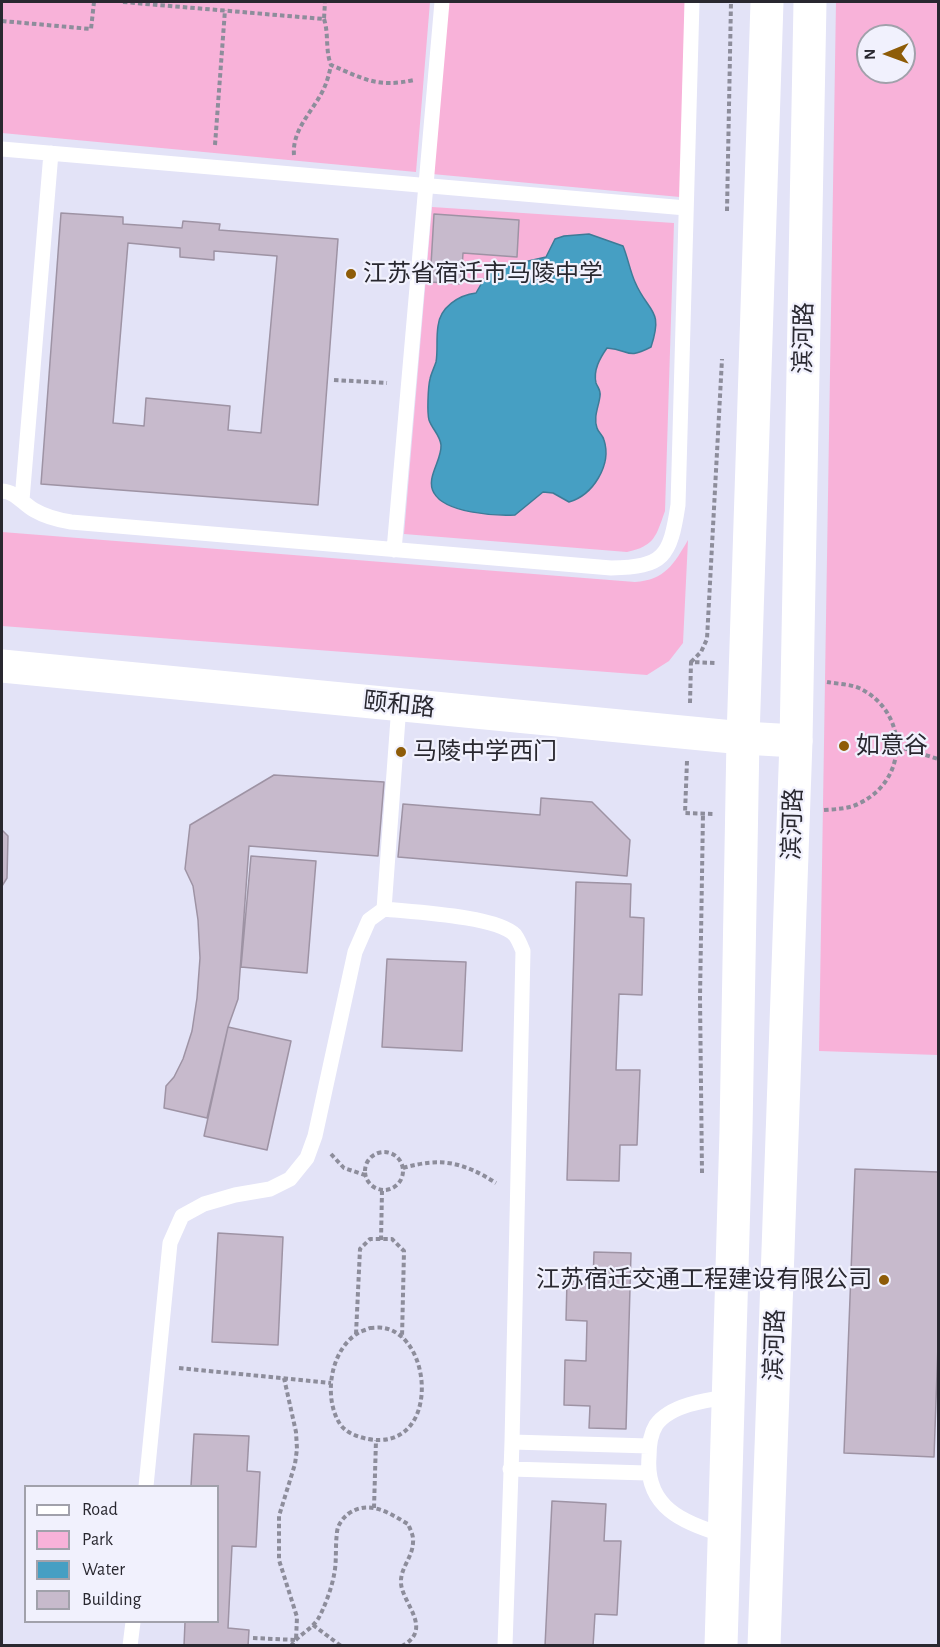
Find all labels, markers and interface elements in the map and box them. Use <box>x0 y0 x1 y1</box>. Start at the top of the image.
north arrow <box>856 24 916 84</box>
text: N <box>862 49 878 60</box>
place label: 江苏省宿迁市马陵中学 <box>363 260 603 288</box>
marker: 江苏省宿迁市马陵中学 <box>344 267 358 281</box>
street label: 滨河路 <box>789 302 819 374</box>
street label: 颐和路 <box>362 687 436 723</box>
place label: 如意谷 <box>856 732 928 760</box>
place label: 马陵中学西门 <box>413 738 557 766</box>
marker: 如意谷 <box>837 739 851 753</box>
marker: 马陵中学西门 <box>394 745 408 759</box>
street label: 滨河路 <box>777 788 809 860</box>
place label: 江苏宿迁交通工程建设有限公司 <box>536 1266 872 1294</box>
marker: 江苏宿迁交通工程建设有限公司 <box>877 1273 891 1287</box>
street label: 滨河路 <box>759 1309 791 1381</box>
legend <box>24 1485 219 1623</box>
text: Road <box>82 1501 118 1519</box>
text: Park <box>82 1531 113 1549</box>
text: Water <box>82 1561 125 1579</box>
text: Building <box>82 1591 141 1609</box>

